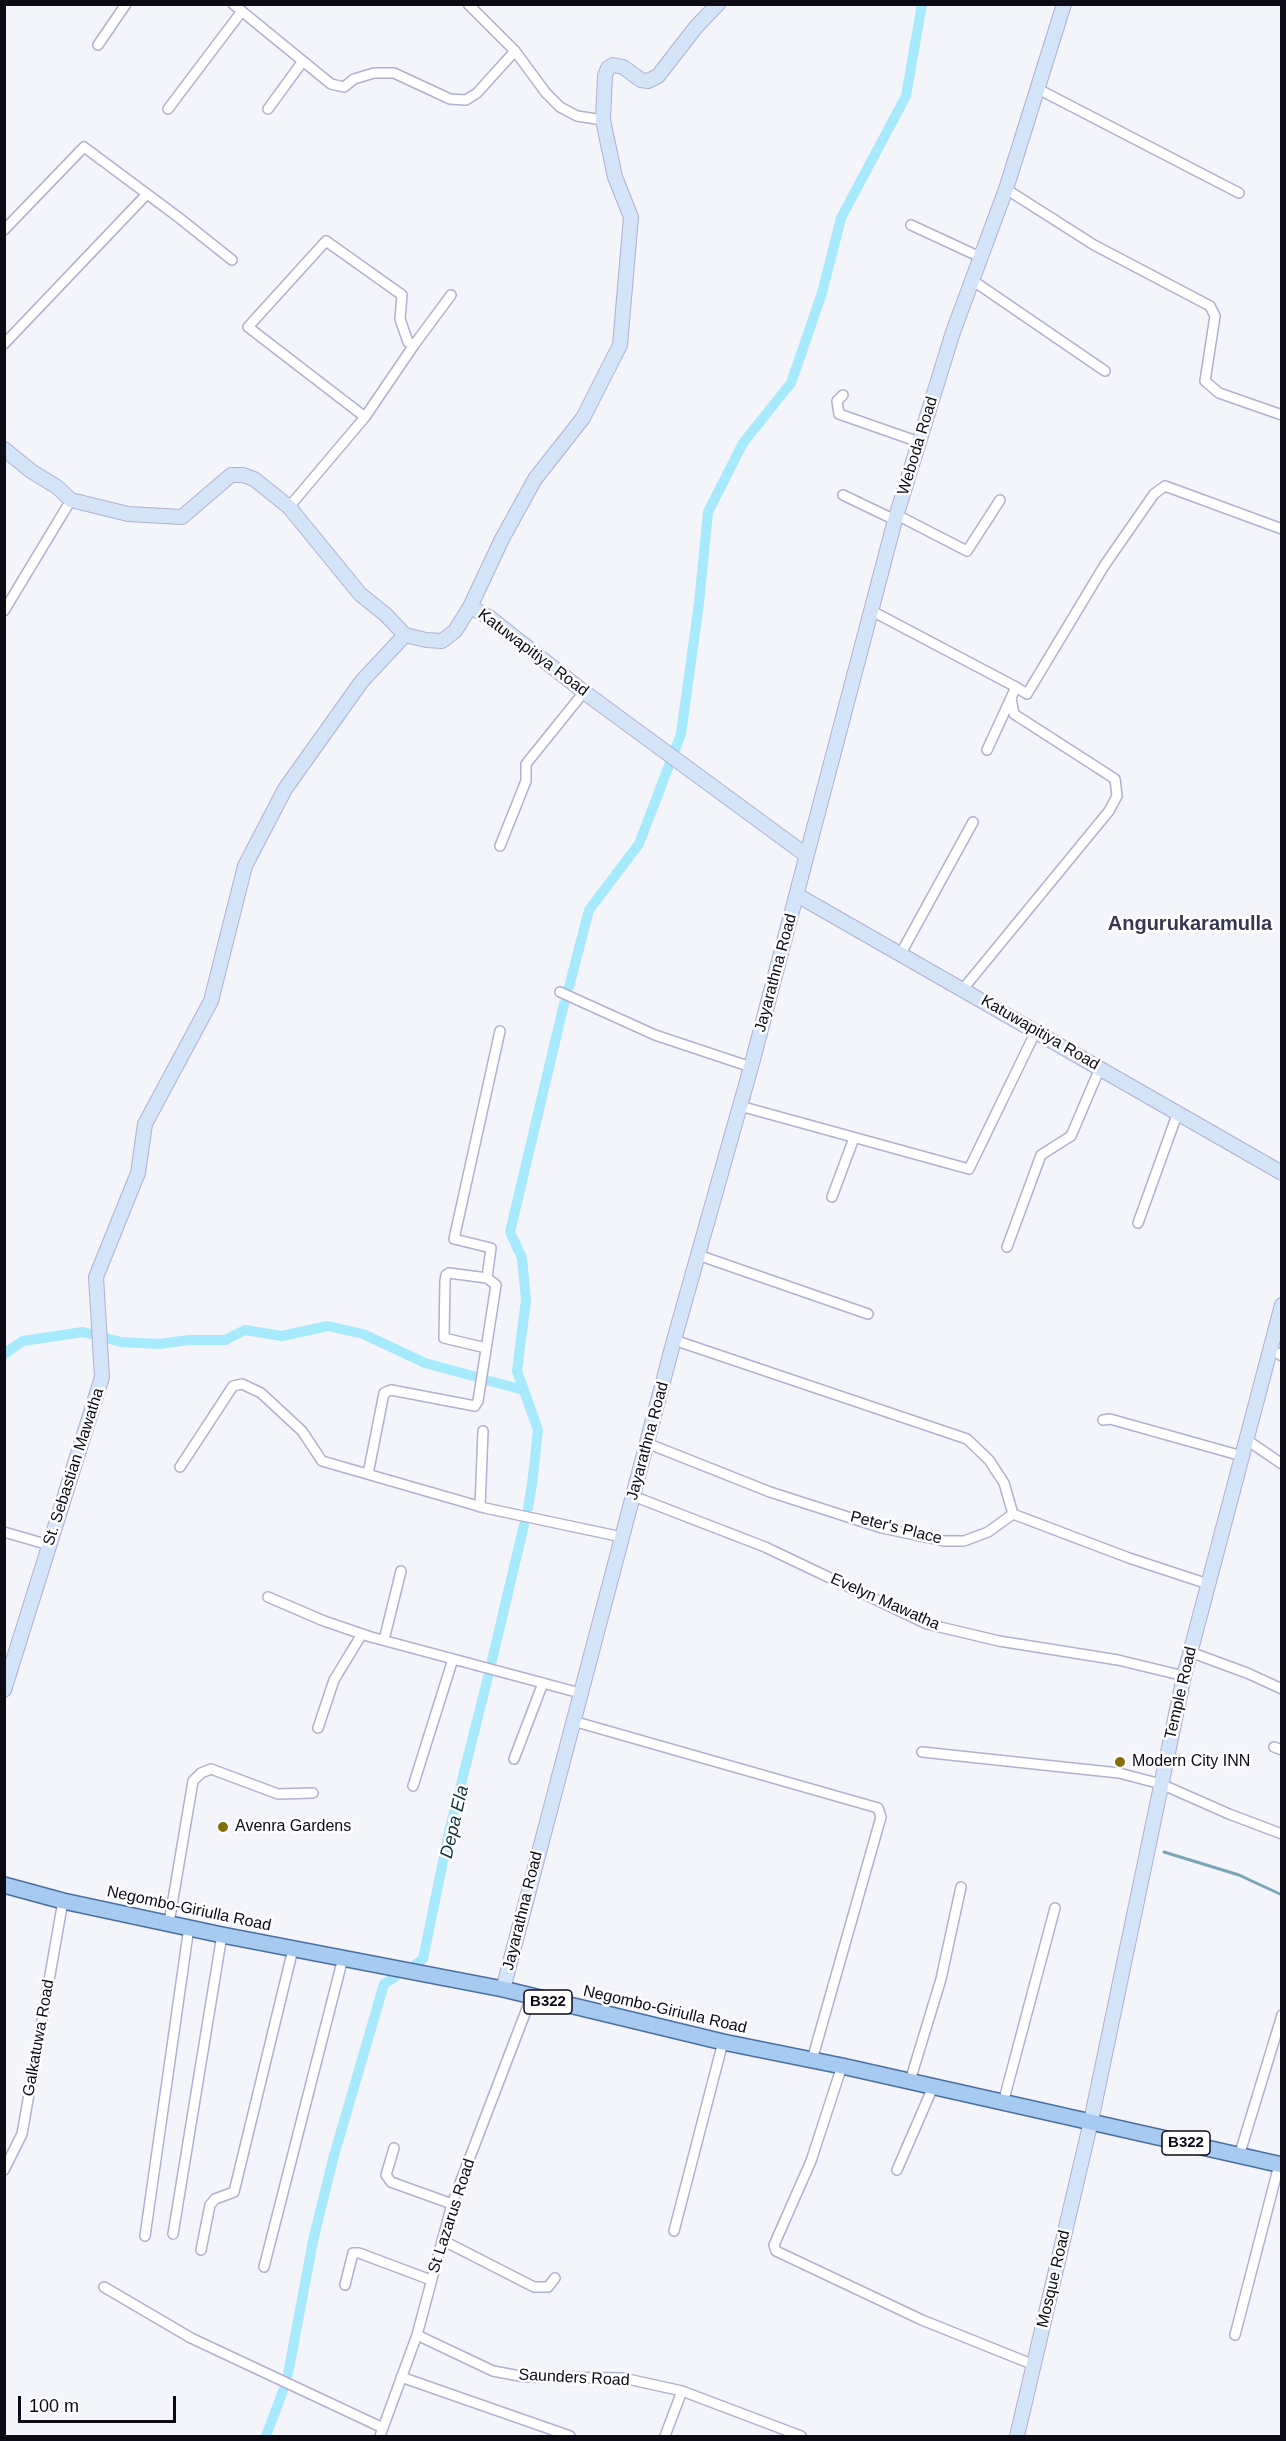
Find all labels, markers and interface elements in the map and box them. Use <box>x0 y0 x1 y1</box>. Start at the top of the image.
street label: Weboda Road <box>894 394 942 498</box>
street label: Katuwapitiya Road <box>474 605 592 701</box>
street label: Jayarathna Road <box>751 912 801 1034</box>
district label: Angurukaramulla <box>1108 912 1272 936</box>
street label: Katuwapitiya Road <box>977 991 1103 1075</box>
street label: Jayarathna Road <box>623 1380 673 1502</box>
street label: St. Sebastian Mawatha <box>39 1386 109 1548</box>
street label: Peter's Place <box>848 1507 944 1549</box>
street label: Evelyn Mawatha <box>827 1569 943 1635</box>
street label: Temple Road <box>1161 1645 1201 1741</box>
place label: Modern City INN <box>1132 1752 1250 1772</box>
marker: Modern City INN <box>1113 1755 1127 1769</box>
water label: Depa Ela <box>436 1783 474 1861</box>
place label: Avenra Gardens <box>235 1817 351 1837</box>
marker: Avenra Gardens <box>216 1820 230 1834</box>
street label: Jayarathna Road <box>499 1850 547 1972</box>
street label: Negombo-Giriulla Road <box>105 1882 273 1936</box>
street label: Galkatuwa Road <box>19 1978 59 2098</box>
street label: Negombo-Giriulla Road <box>581 1982 749 2038</box>
road number: B322 <box>524 1990 572 2014</box>
road number: B322 <box>1162 2131 1210 2155</box>
street label: St Lazarus Road <box>424 2156 480 2276</box>
street label: Mosque Road <box>1033 2228 1075 2330</box>
street label: Saunders Road <box>518 2366 630 2390</box>
scale bar <box>21 2384 178 2422</box>
text: 100 m <box>29 2396 79 2416</box>

